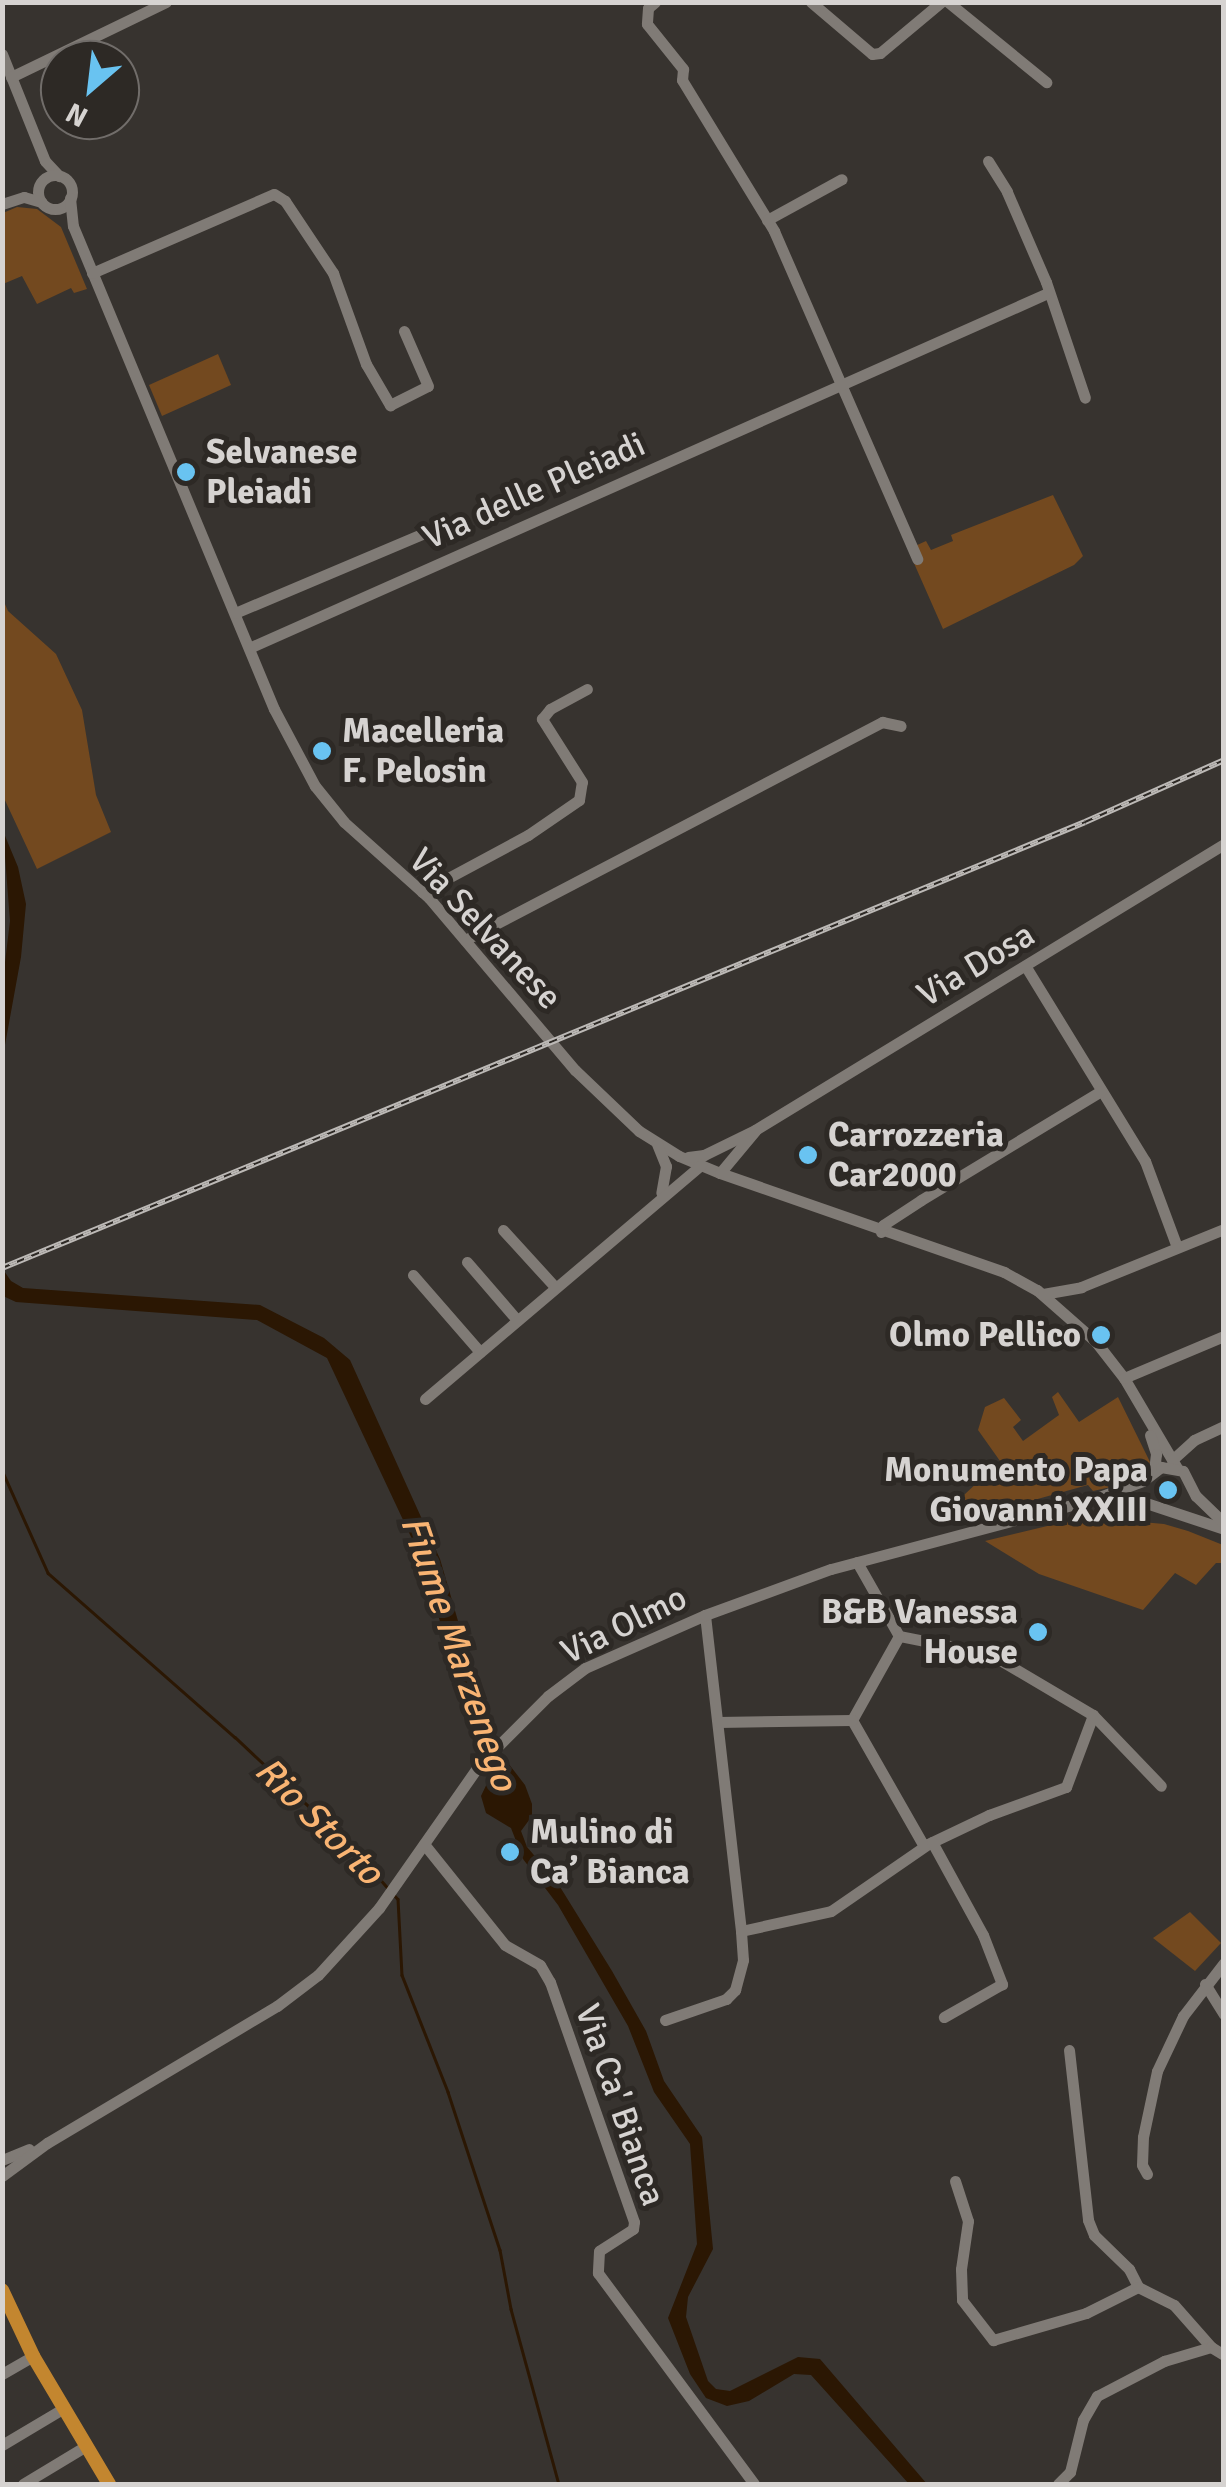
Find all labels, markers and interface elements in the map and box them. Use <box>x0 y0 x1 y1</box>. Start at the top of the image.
north arrow <box>40 40 140 140</box>
text: N <box>60 95 93 134</box>
street label: Via delle Pleiadi <box>417 423 651 559</box>
place label: Selvanese Pleiadi <box>206 431 358 513</box>
marker: Selvanese Pleiadi <box>175 461 197 483</box>
place label: Macelleria F. Pelosin <box>342 710 504 792</box>
marker: Macelleria F. Pelosin <box>311 740 333 762</box>
street label: Via Selvanese <box>400 840 570 1018</box>
street label: Via Dosa <box>910 914 1042 1016</box>
place label: Carrozzeria Car2000 <box>828 1114 1004 1196</box>
marker: Carrozzeria Car2000 <box>797 1144 819 1166</box>
place label: Olmo Pellico <box>889 1314 1081 1356</box>
marker: Olmo Pellico <box>1090 1324 1112 1346</box>
place label: Monumento Papa Giovanni XXIII <box>884 1449 1148 1531</box>
marker: Monumento Papa Giovanni XXIII <box>1157 1479 1179 1501</box>
water label: Fiume Marzenego <box>391 1510 527 1796</box>
street label: Via Olmo <box>554 1577 694 1673</box>
place label: B&B Vanessa House <box>821 1591 1018 1673</box>
marker: B&B Vanessa House <box>1027 1621 1049 1643</box>
water label: Rio Storto <box>245 1747 393 1895</box>
place label: Mulino di Ca’ Bianca <box>530 1811 690 1893</box>
marker: Mulino di Ca’ Bianca <box>499 1841 521 1863</box>
street label: Via Ca' Bianca <box>566 1999 674 2211</box>

